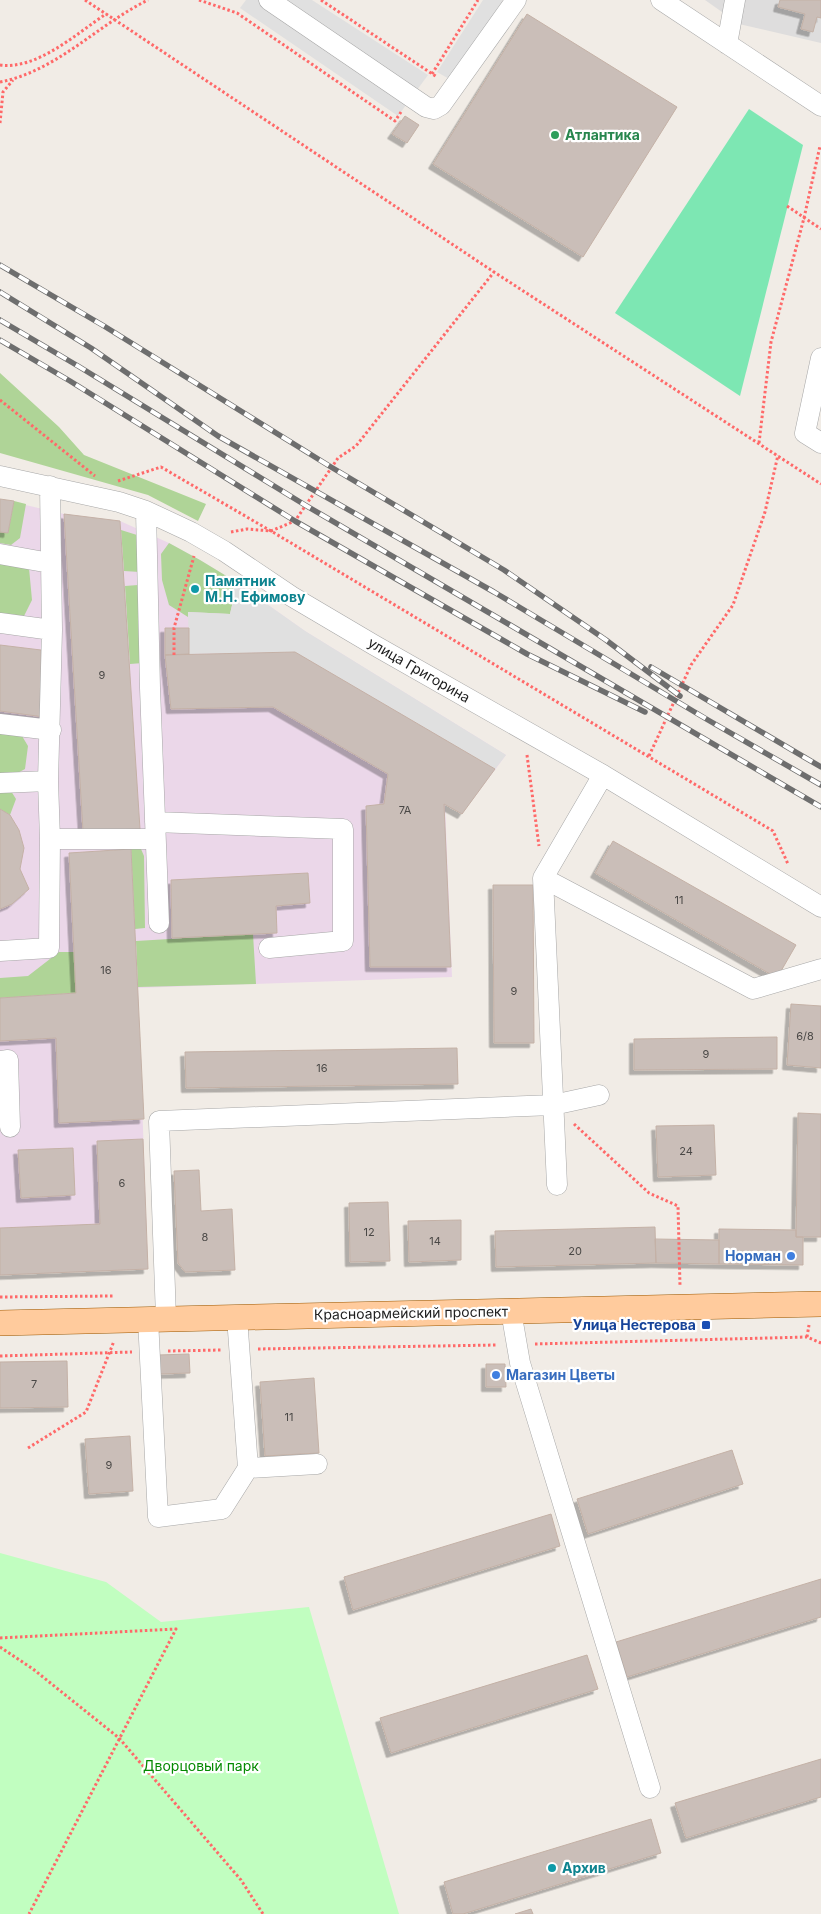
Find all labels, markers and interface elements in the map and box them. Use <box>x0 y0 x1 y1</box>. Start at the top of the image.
place label: Атлантика <box>565 126 640 143</box>
marker: Атлантика <box>549 129 561 141</box>
place label: Памятник М.Н. Ефимову <box>205 572 306 605</box>
marker: Памятник М.Н. Ефимову <box>189 583 201 595</box>
street label: улица Григорина <box>365 633 473 706</box>
house number: 9 <box>99 668 106 682</box>
house number: 7А <box>399 803 412 817</box>
house number: 11 <box>675 893 683 907</box>
house number: 16 <box>100 963 112 977</box>
house number: 9 <box>511 984 518 998</box>
house number: 6/8 <box>796 1029 814 1043</box>
house number: 9 <box>703 1047 710 1061</box>
house number: 16 <box>316 1061 328 1075</box>
house number: 24 <box>679 1144 693 1158</box>
house number: 6 <box>119 1176 126 1190</box>
house number: 12 <box>363 1225 375 1239</box>
house number: 8 <box>202 1230 209 1244</box>
house number: 14 <box>429 1234 441 1248</box>
house number: 20 <box>568 1244 582 1258</box>
place label: Норман <box>725 1247 781 1264</box>
marker: Норман <box>785 1250 797 1262</box>
street label: Красноармейский проспект <box>314 1302 509 1323</box>
place label: Улица Нестерова <box>573 1316 696 1333</box>
marker: Улица Нестерова <box>700 1319 712 1331</box>
place label: Магазин Цветы <box>506 1366 615 1383</box>
marker: Магазин Цветы <box>490 1369 502 1381</box>
house number: 7 <box>31 1377 37 1391</box>
house number: 11 <box>285 1410 293 1424</box>
house number: 9 <box>106 1458 113 1472</box>
park label: Дворцовый парк <box>143 1757 259 1774</box>
place label: Архив <box>562 1859 606 1876</box>
marker: Архив <box>546 1862 558 1874</box>

